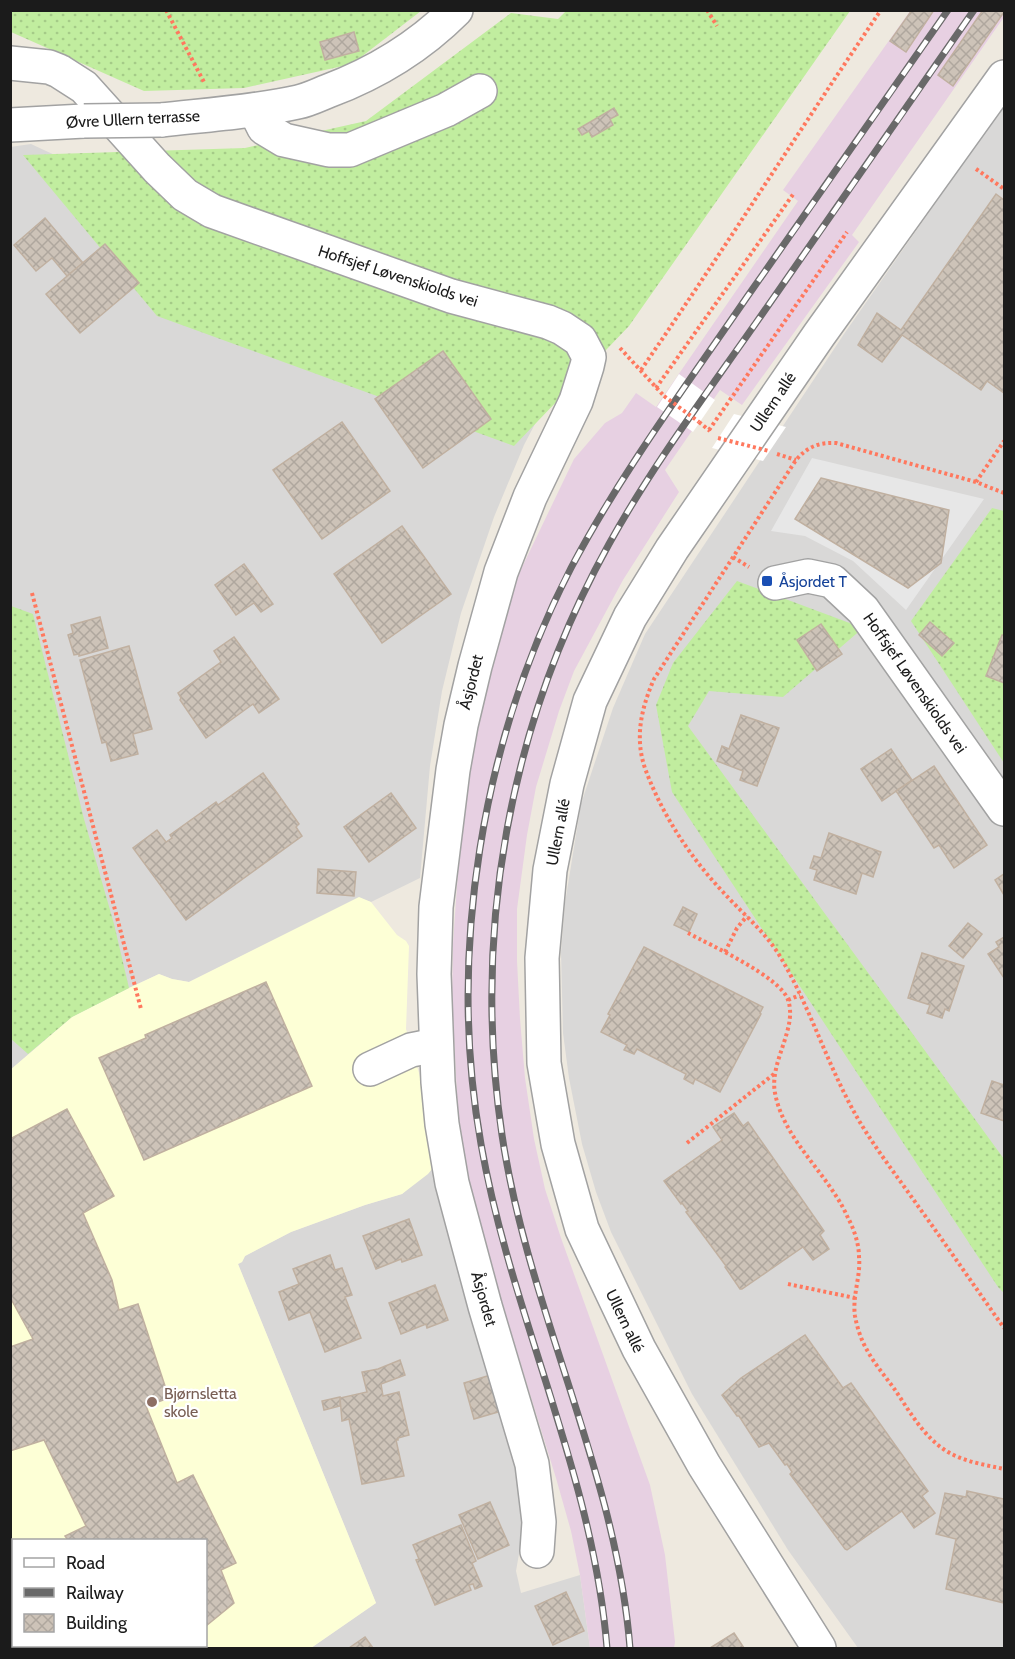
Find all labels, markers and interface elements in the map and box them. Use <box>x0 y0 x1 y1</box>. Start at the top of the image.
street label: Øvre Ullern terrasse <box>66 106 200 132</box>
street label: Hoffsjef Løvenskiolds vei <box>316 241 480 311</box>
street label: Ullern allé <box>746 369 800 435</box>
place label: Åsjordet T <box>779 572 848 591</box>
marker: Åsjordet T <box>760 574 774 588</box>
street label: Hoffsjef Løvenskiolds vei <box>859 609 971 757</box>
street label: Åsjordet <box>455 652 487 711</box>
street label: Ullern allé <box>542 797 574 867</box>
street label: Åsjordet <box>467 1269 501 1329</box>
street label: Ullern allé <box>602 1286 648 1356</box>
place label: Bjørnsletta skole <box>164 1384 237 1421</box>
marker: Bjørnsletta skole <box>145 1395 159 1409</box>
legend <box>12 1539 207 1647</box>
text: Road <box>66 1552 105 1574</box>
text: Railway <box>66 1582 124 1604</box>
text: Building <box>66 1612 128 1634</box>

